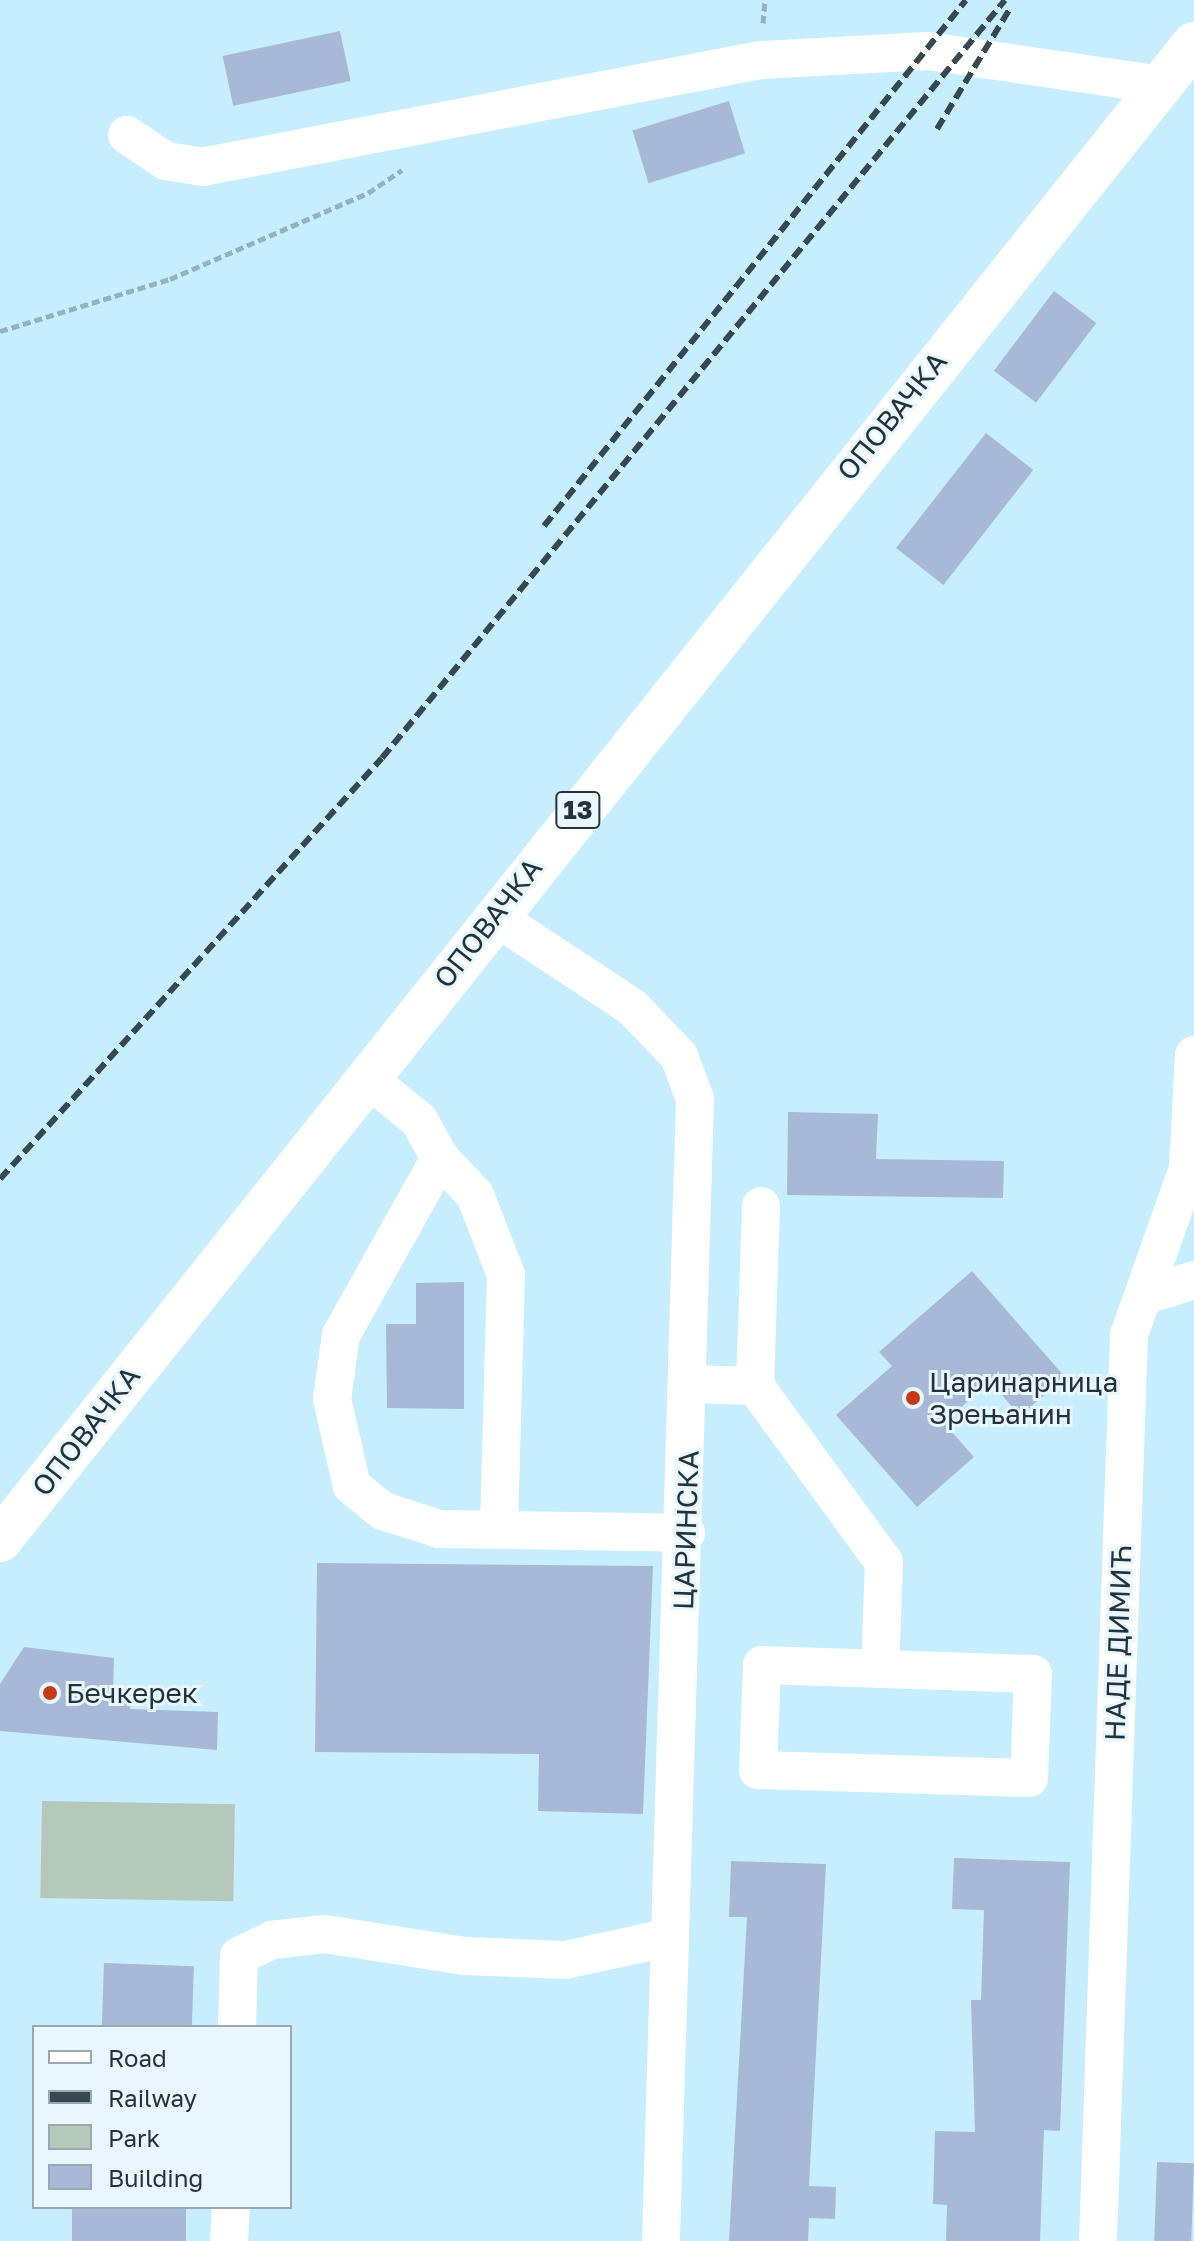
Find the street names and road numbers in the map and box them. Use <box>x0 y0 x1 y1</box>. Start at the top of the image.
street label: ОПОВАЧКА <box>830 345 954 487</box>
road number: 13 <box>554 788 602 832</box>
street label: ОПОВАЧКА <box>427 851 549 995</box>
street label: ОПОВАЧКА <box>25 1359 147 1503</box>
street label: ЦАРИНСКА <box>666 1450 706 1610</box>
street label: НАДЕ ДИМИЋ <box>1098 1545 1138 1741</box>

